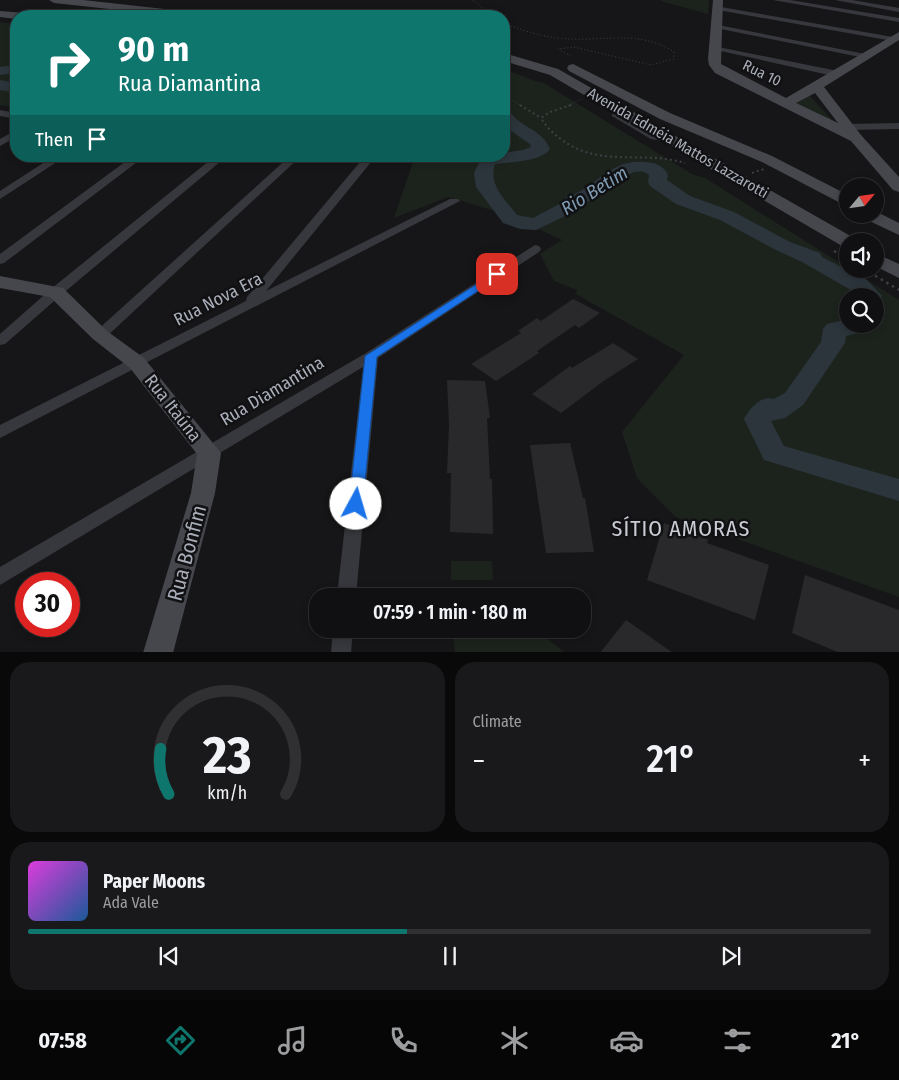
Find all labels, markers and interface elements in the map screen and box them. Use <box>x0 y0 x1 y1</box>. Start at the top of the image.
text: 90 m <box>118 28 189 70</box>
icon: right <box>35 30 100 95</box>
street label: Rua 10 <box>740 56 784 90</box>
text: Rua Diamantina <box>118 70 261 97</box>
street label: Avenida Edméia Mattos Lazzarotti <box>585 84 771 202</box>
icon: arrive <box>83 125 111 153</box>
text: Then <box>35 128 73 151</box>
water label: Rio Betim <box>557 161 632 220</box>
north arrow <box>839 178 884 222</box>
map controls <box>839 178 884 333</box>
button: sound <box>839 233 884 278</box>
pin <box>476 253 518 295</box>
icon: arrive <box>483 260 511 288</box>
street label: Rua Nova Era <box>170 267 266 331</box>
button: search <box>839 288 884 333</box>
street label: Rua Diamantina <box>216 351 328 431</box>
street label: Rua Itaúna <box>140 370 206 446</box>
position arrow <box>329 477 381 529</box>
street label: Rua Bonfim <box>162 502 212 604</box>
district label: SÍTIO AMORAS <box>612 515 750 542</box>
speed limit sign: 30 <box>15 572 80 637</box>
text: 07:59 · 1 min · 180 m <box>373 601 527 624</box>
text: Climate <box>473 712 522 731</box>
text: 23 <box>202 724 252 787</box>
text: 21° <box>647 736 697 782</box>
text: − <box>473 744 485 777</box>
text: + <box>858 744 871 777</box>
text: km/h <box>207 782 247 804</box>
text: Paper Moons <box>103 870 205 893</box>
text: Ada Vale <box>103 893 159 912</box>
icon: previous <box>155 942 183 970</box>
icon: pause <box>436 942 464 970</box>
icon: next <box>717 942 745 970</box>
icon: directions <box>163 1023 198 1058</box>
icon: music <box>275 1023 310 1058</box>
icon: phone <box>386 1023 421 1058</box>
icon: climate <box>497 1023 532 1058</box>
icon: car <box>609 1023 644 1058</box>
icon: filters <box>720 1023 755 1058</box>
text: 07:58 <box>38 1027 87 1054</box>
text: 21° <box>831 1027 861 1054</box>

